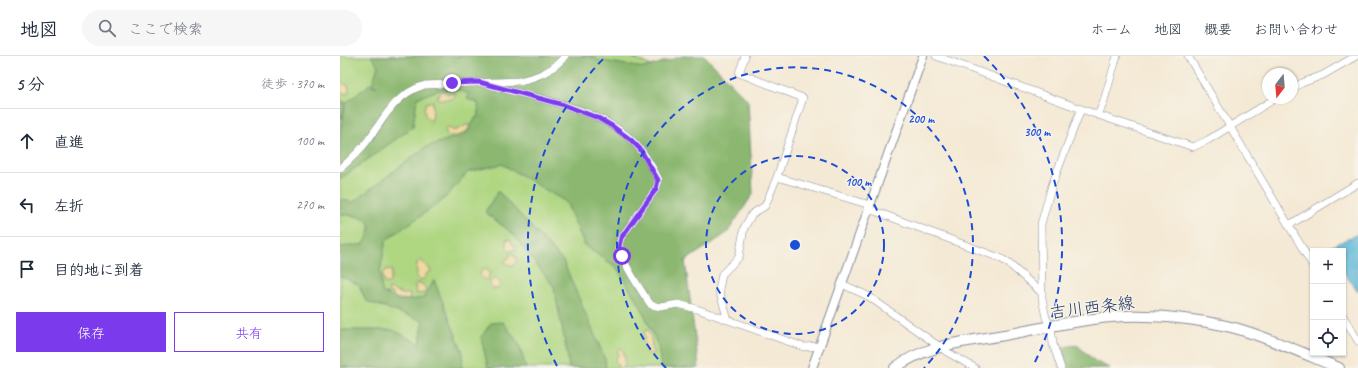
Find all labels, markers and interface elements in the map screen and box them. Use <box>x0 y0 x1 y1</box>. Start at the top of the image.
search box <box>82 10 362 46</box>
icon: search <box>96 17 118 39</box>
text: 地図 <box>20 18 58 42</box>
text: ここで検索 <box>128 20 203 39</box>
text: ホーム <box>1091 21 1132 38</box>
text: 地図 <box>1154 21 1182 38</box>
text: 概要 <box>1204 21 1232 38</box>
text: お問い合わせ <box>1254 21 1338 38</box>
north arrow <box>1262 68 1298 104</box>
text: 5 分 <box>16 74 45 95</box>
route end <box>443 74 461 92</box>
text: 徒歩 · 370 m <box>261 76 324 92</box>
text: 200 m <box>908 111 935 127</box>
text: 300 m <box>1024 124 1051 140</box>
icon: ahead <box>16 130 38 152</box>
text: 直進 <box>54 133 84 152</box>
text: 100 m <box>296 133 324 149</box>
text: 100 m <box>845 174 872 190</box>
icon: left <box>16 194 38 216</box>
text: 左折 <box>54 197 84 216</box>
text: 270 m <box>296 197 324 213</box>
centre of rings <box>788 238 802 252</box>
route start <box>613 247 631 265</box>
map controls <box>1310 248 1346 356</box>
button: + <box>1310 248 1346 284</box>
icon: arrive <box>16 258 38 280</box>
text: 目的地に到着 <box>54 261 144 280</box>
button: − <box>1310 284 1346 320</box>
street label: 吉川西条線 <box>1049 292 1136 323</box>
button: 保存 <box>16 312 166 352</box>
button: 共有 <box>174 312 324 352</box>
button: locate <box>1310 320 1346 356</box>

